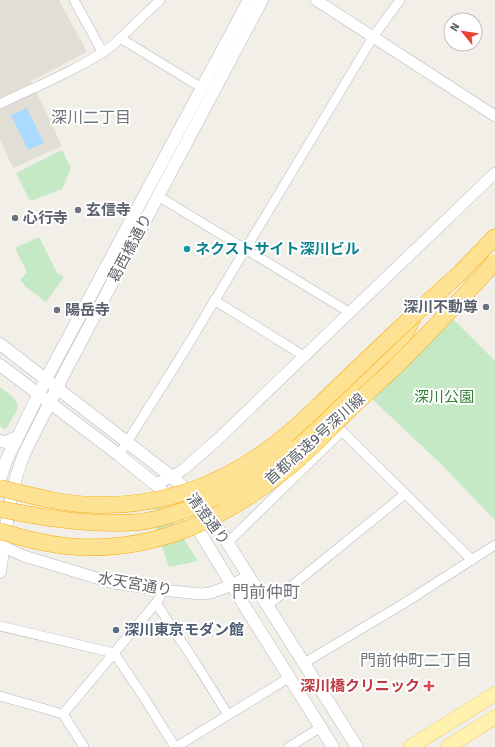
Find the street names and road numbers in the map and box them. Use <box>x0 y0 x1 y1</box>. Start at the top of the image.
street label: 葛西橋通り <box>104 211 156 285</box>
street label: 首都高速9号深川線 <box>261 389 369 489</box>
street label: 清澄通り <box>183 490 233 548</box>
street label: 水天宮通り <box>96 569 174 599</box>

